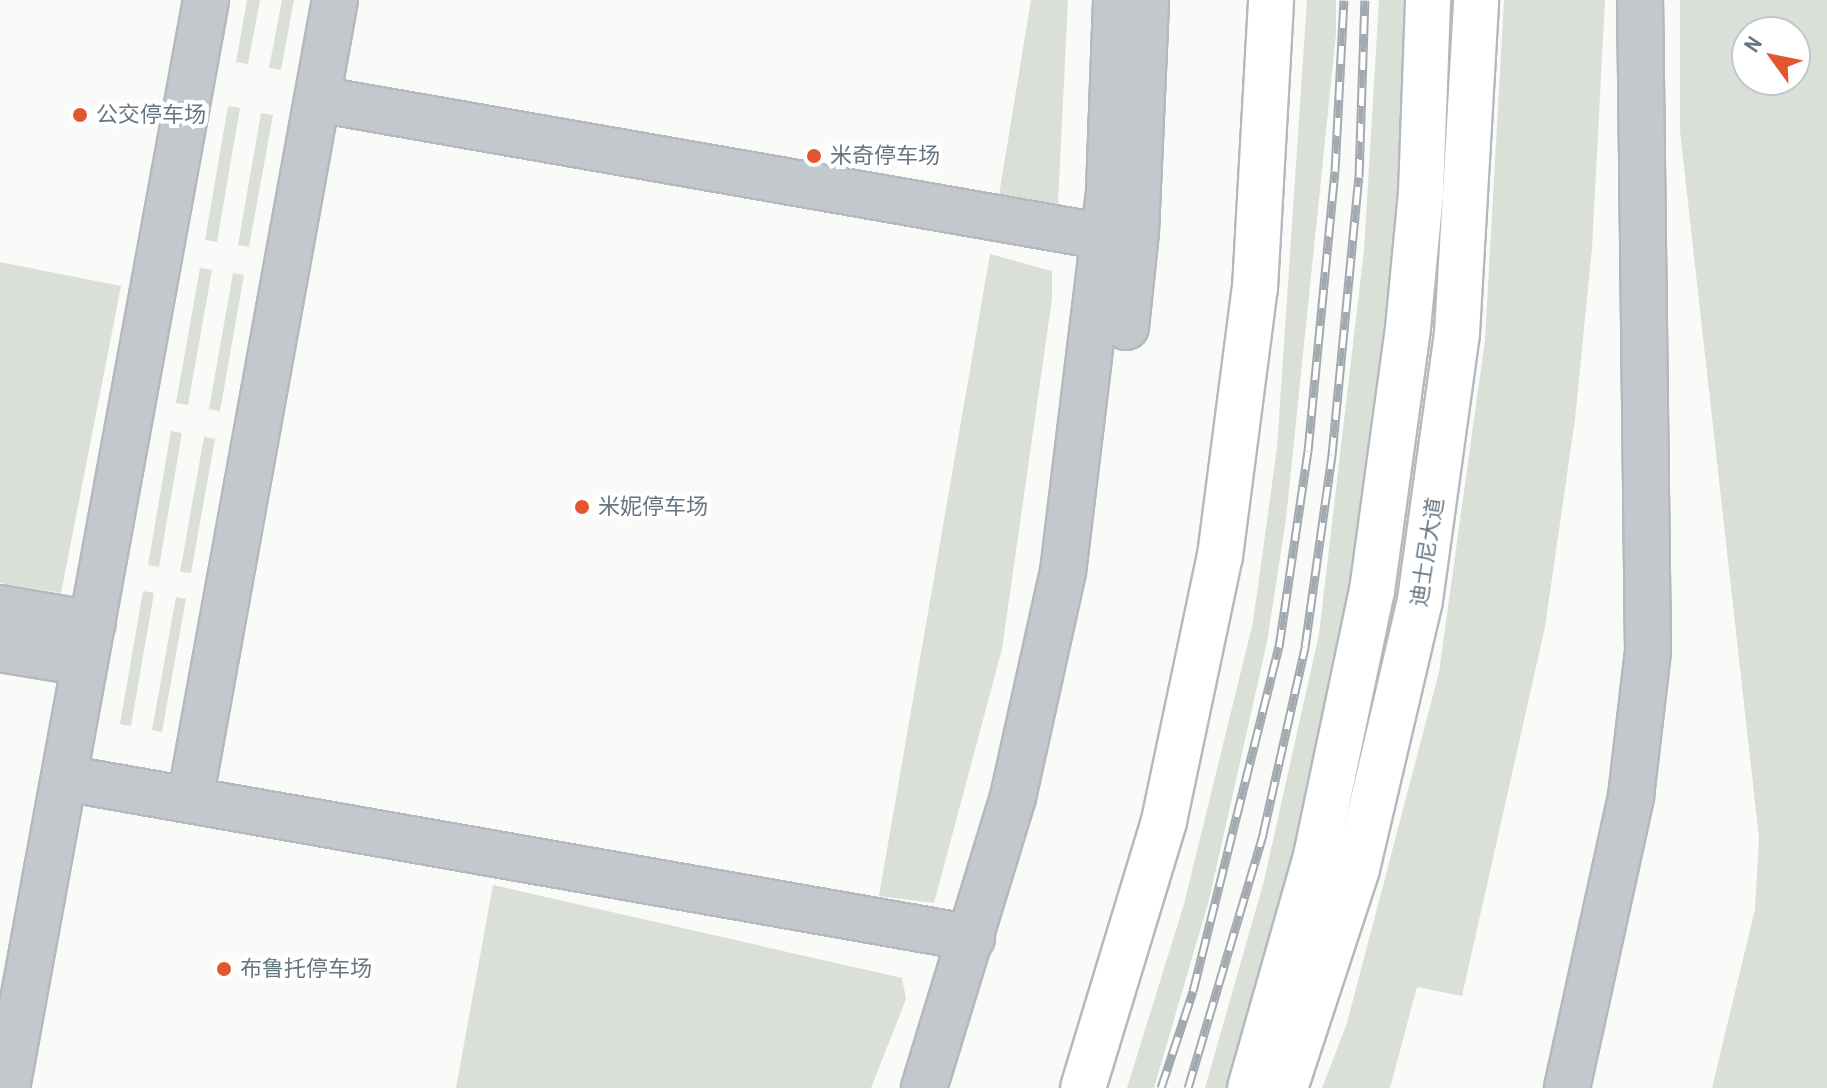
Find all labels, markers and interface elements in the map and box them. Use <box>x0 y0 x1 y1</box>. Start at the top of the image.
north arrow <box>1731 16 1811 96</box>
text: N <box>1736 30 1769 58</box>
place label: 公交停车场 <box>96 102 206 128</box>
marker: 公交停车场 <box>71 106 89 124</box>
place label: 米奇停车场 <box>830 143 940 169</box>
marker: 米奇停车场 <box>805 147 823 165</box>
place label: 米妮停车场 <box>598 494 708 520</box>
street label: 迪士尼大道 <box>1405 496 1449 608</box>
marker: 米妮停车场 <box>573 498 591 516</box>
place label: 布鲁托停车场 <box>240 956 372 982</box>
marker: 布鲁托停车场 <box>215 960 233 978</box>

